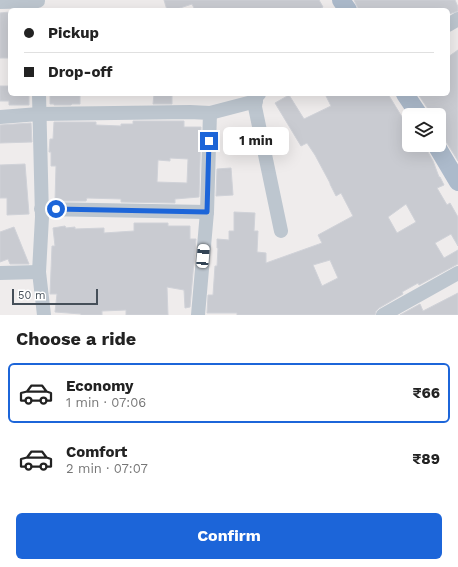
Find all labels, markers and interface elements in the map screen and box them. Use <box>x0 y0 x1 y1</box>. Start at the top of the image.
text: Pickup <box>48 24 99 42</box>
text: Drop-off <box>48 63 113 81</box>
map controls <box>402 108 446 152</box>
button: layers <box>402 108 446 152</box>
callout: 1 min <box>223 127 289 155</box>
route end <box>200 132 218 150</box>
text: 1 min <box>239 133 273 148</box>
route start <box>47 200 65 218</box>
car <box>196 244 210 268</box>
scale bar <box>12 287 98 306</box>
text: 50 m <box>18 289 45 302</box>
text: Choose a ride <box>16 328 136 349</box>
icon: car <box>18 375 54 411</box>
text: Economy <box>66 377 133 395</box>
text: ₹66 <box>413 384 440 402</box>
text: 1 min · 07:06 <box>66 395 146 410</box>
icon: car <box>18 441 54 477</box>
text: Comfort <box>66 443 127 461</box>
text: ₹89 <box>412 450 440 468</box>
text: 2 min · 07:07 <box>66 461 148 476</box>
button: Confirm <box>16 513 442 559</box>

